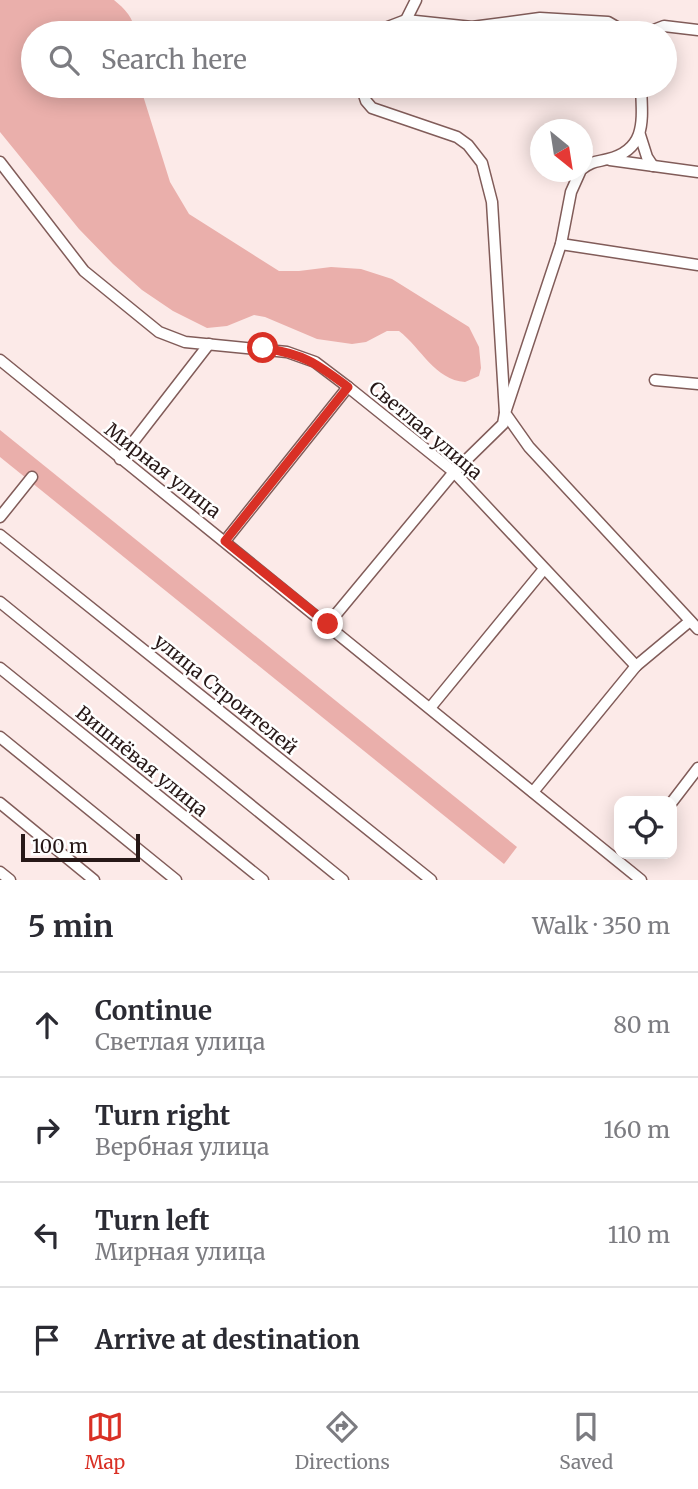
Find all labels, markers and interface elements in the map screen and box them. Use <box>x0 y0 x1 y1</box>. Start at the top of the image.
search box <box>21 21 677 98</box>
icon: search <box>45 41 83 79</box>
text: Search here <box>101 43 247 76</box>
north arrow <box>530 119 593 182</box>
route start <box>247 332 278 363</box>
street label: Светлая улица <box>364 376 488 484</box>
street label: Мирная улица <box>100 417 226 523</box>
route end <box>312 608 343 639</box>
street label: улица Строителей <box>149 629 303 759</box>
street label: Вишнёвая улица <box>71 700 213 822</box>
map controls <box>614 796 677 859</box>
button: locate <box>614 796 677 859</box>
scale bar <box>21 831 140 863</box>
text: 100 m <box>32 834 88 858</box>
text: 5 min <box>28 907 113 945</box>
text: Walk · 350 m <box>532 911 670 940</box>
text: Continue <box>95 994 212 1027</box>
icon: ahead <box>28 1006 66 1044</box>
text: 80 m <box>613 1010 670 1039</box>
text: Светлая улица <box>95 1027 265 1056</box>
text: Turn right <box>95 1099 230 1132</box>
icon: right <box>28 1111 66 1149</box>
text: 160 m <box>604 1115 670 1144</box>
text: Вербная улица <box>95 1132 269 1161</box>
text: Turn left <box>95 1204 209 1237</box>
icon: left <box>28 1216 66 1254</box>
text: 110 m <box>608 1220 670 1249</box>
text: Мирная улица <box>95 1237 266 1266</box>
icon: arrive <box>28 1321 66 1359</box>
text: Arrive at destination <box>95 1323 360 1356</box>
tab: Map <box>85 1408 125 1474</box>
tab: Directions <box>295 1408 390 1474</box>
tab: Saved <box>559 1408 613 1474</box>

